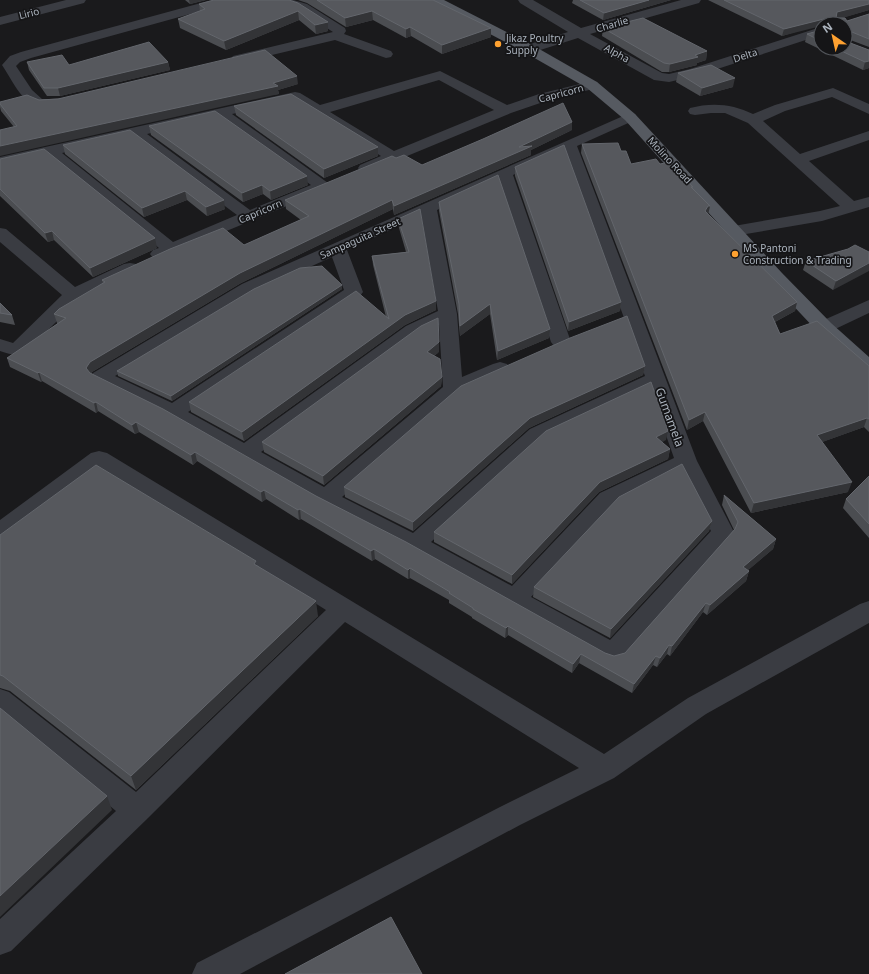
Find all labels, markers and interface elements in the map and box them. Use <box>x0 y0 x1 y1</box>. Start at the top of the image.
street label: Lirio <box>17 4 41 22</box>
street label: Charlie <box>594 13 630 35</box>
north arrow <box>813 16 853 56</box>
text: N <box>819 19 835 36</box>
place label: Jikaz Poultry Supply <box>505 31 564 57</box>
marker: Jikaz Poultry Supply <box>493 39 503 49</box>
street label: Alpha <box>602 40 632 66</box>
street label: Delta <box>731 45 759 65</box>
street label: Capricorn <box>537 80 585 106</box>
street label: Molino Road <box>645 134 695 186</box>
street label: Capricorn <box>236 196 284 226</box>
street label: Sampaguita Street <box>317 214 403 262</box>
place label: MS Pantoni Construction & Trading <box>743 241 852 267</box>
marker: MS Pantoni Construction & Trading <box>730 249 740 259</box>
street label: Gumamela <box>651 385 689 449</box>

